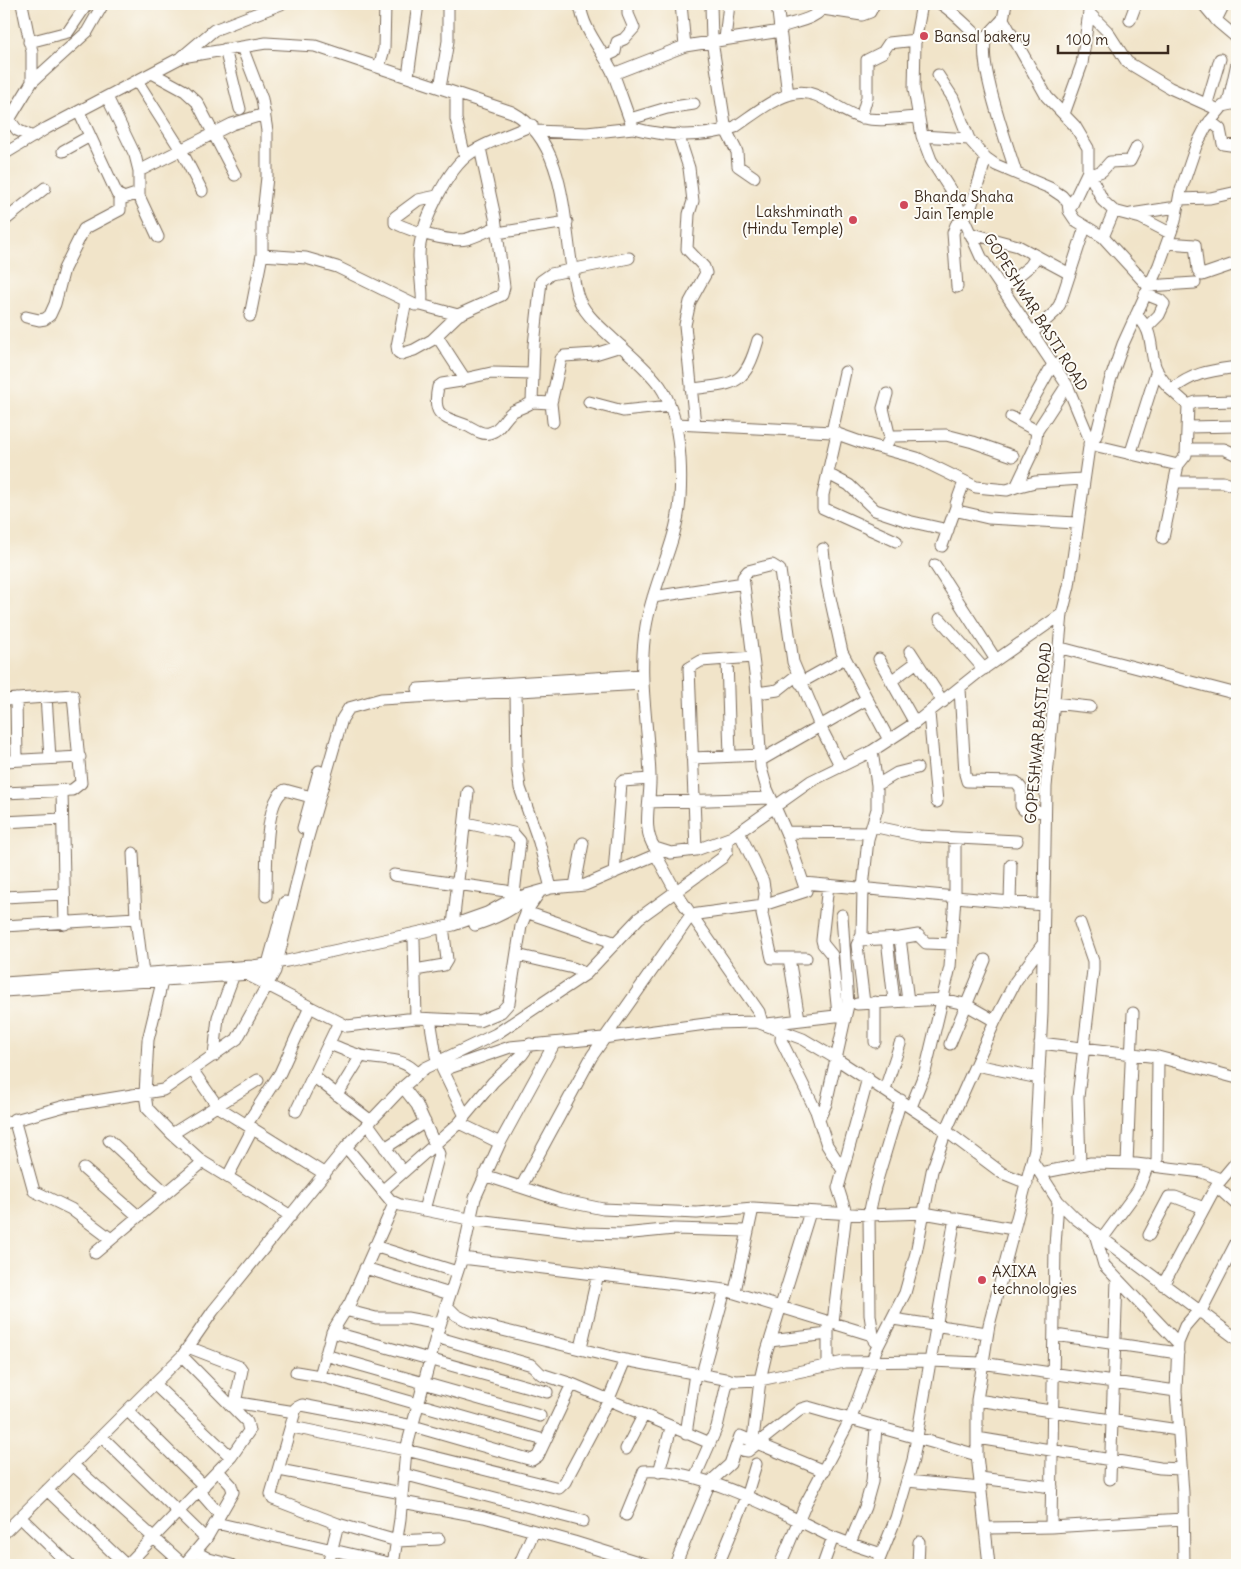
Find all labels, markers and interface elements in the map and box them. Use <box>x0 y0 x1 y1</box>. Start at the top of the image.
scale bar <box>1058 22 1168 54</box>
place label: Bansal bakery <box>934 27 1031 46</box>
marker: Bansal bakery <box>918 30 930 42</box>
text: 100 m <box>1066 30 1108 49</box>
place label: Bhanda Shaha Jain Temple <box>914 187 1014 223</box>
marker: Bhanda Shaha Jain Temple <box>898 199 910 211</box>
place label: Lakshminath (Hindu Temple) <box>742 202 843 238</box>
marker: Lakshminath (Hindu Temple) <box>847 214 859 226</box>
street label: GOPESHWAR BASTI ROAD <box>980 230 1092 394</box>
street label: GOPESHWAR BASTI ROAD <box>1021 641 1055 825</box>
place label: AXIXA technologies <box>992 1262 1077 1298</box>
marker: AXIXA technologies <box>976 1274 988 1286</box>

